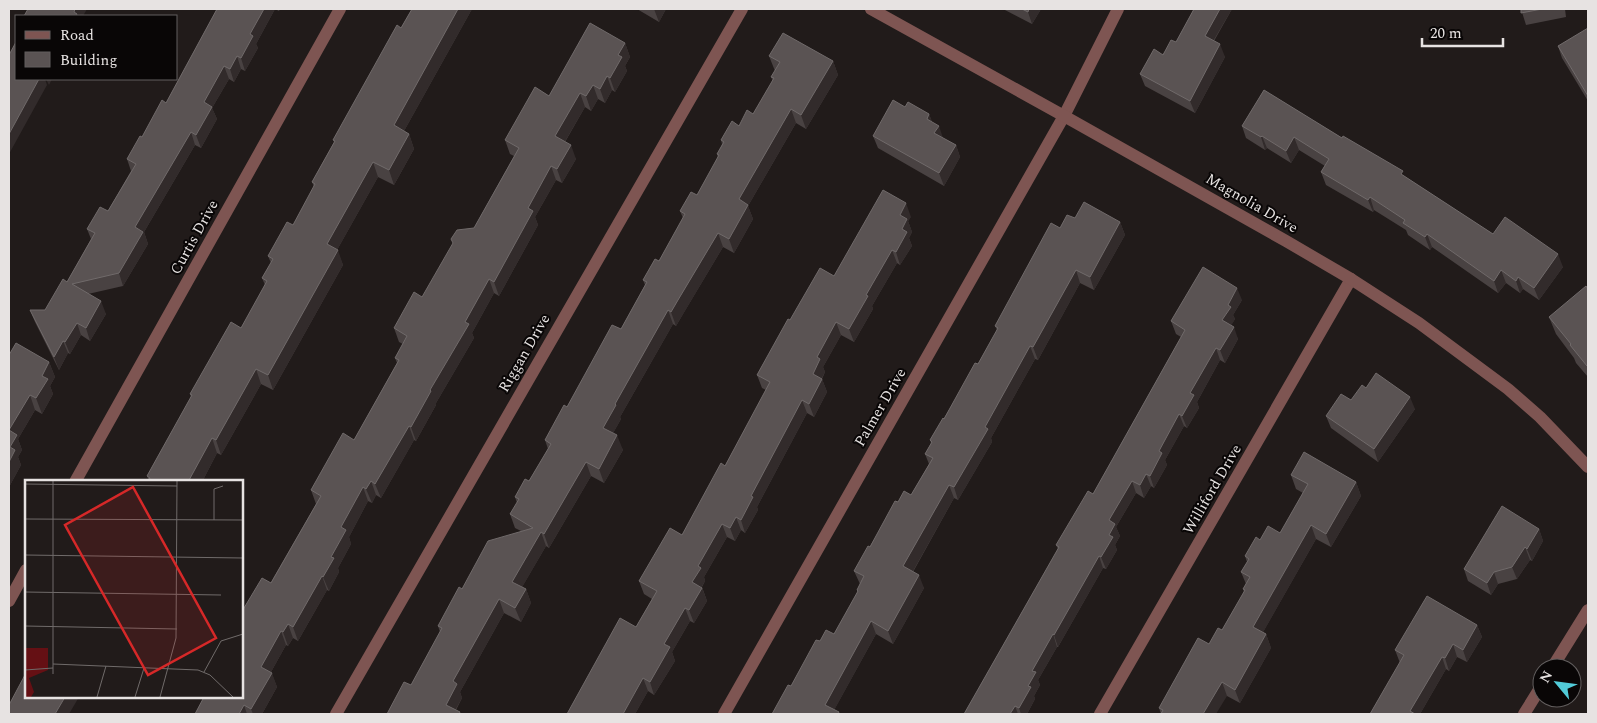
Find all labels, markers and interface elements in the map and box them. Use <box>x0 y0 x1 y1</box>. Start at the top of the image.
legend <box>15 15 178 80</box>
scale bar <box>1422 15 1503 47</box>
text: 20 m <box>1430 22 1462 45</box>
text: Road <box>60 24 94 47</box>
text: Building <box>60 49 117 72</box>
street label: Magnolia Drive <box>1201 168 1302 239</box>
street label: Curtis Drive <box>164 196 224 279</box>
street label: Riggan Drive <box>493 310 556 397</box>
street label: Palmer Drive <box>849 364 912 451</box>
street label: Williford Drive <box>1177 440 1248 539</box>
inset map <box>25 480 242 698</box>
north arrow <box>1532 658 1582 708</box>
text: N <box>1534 667 1558 687</box>

